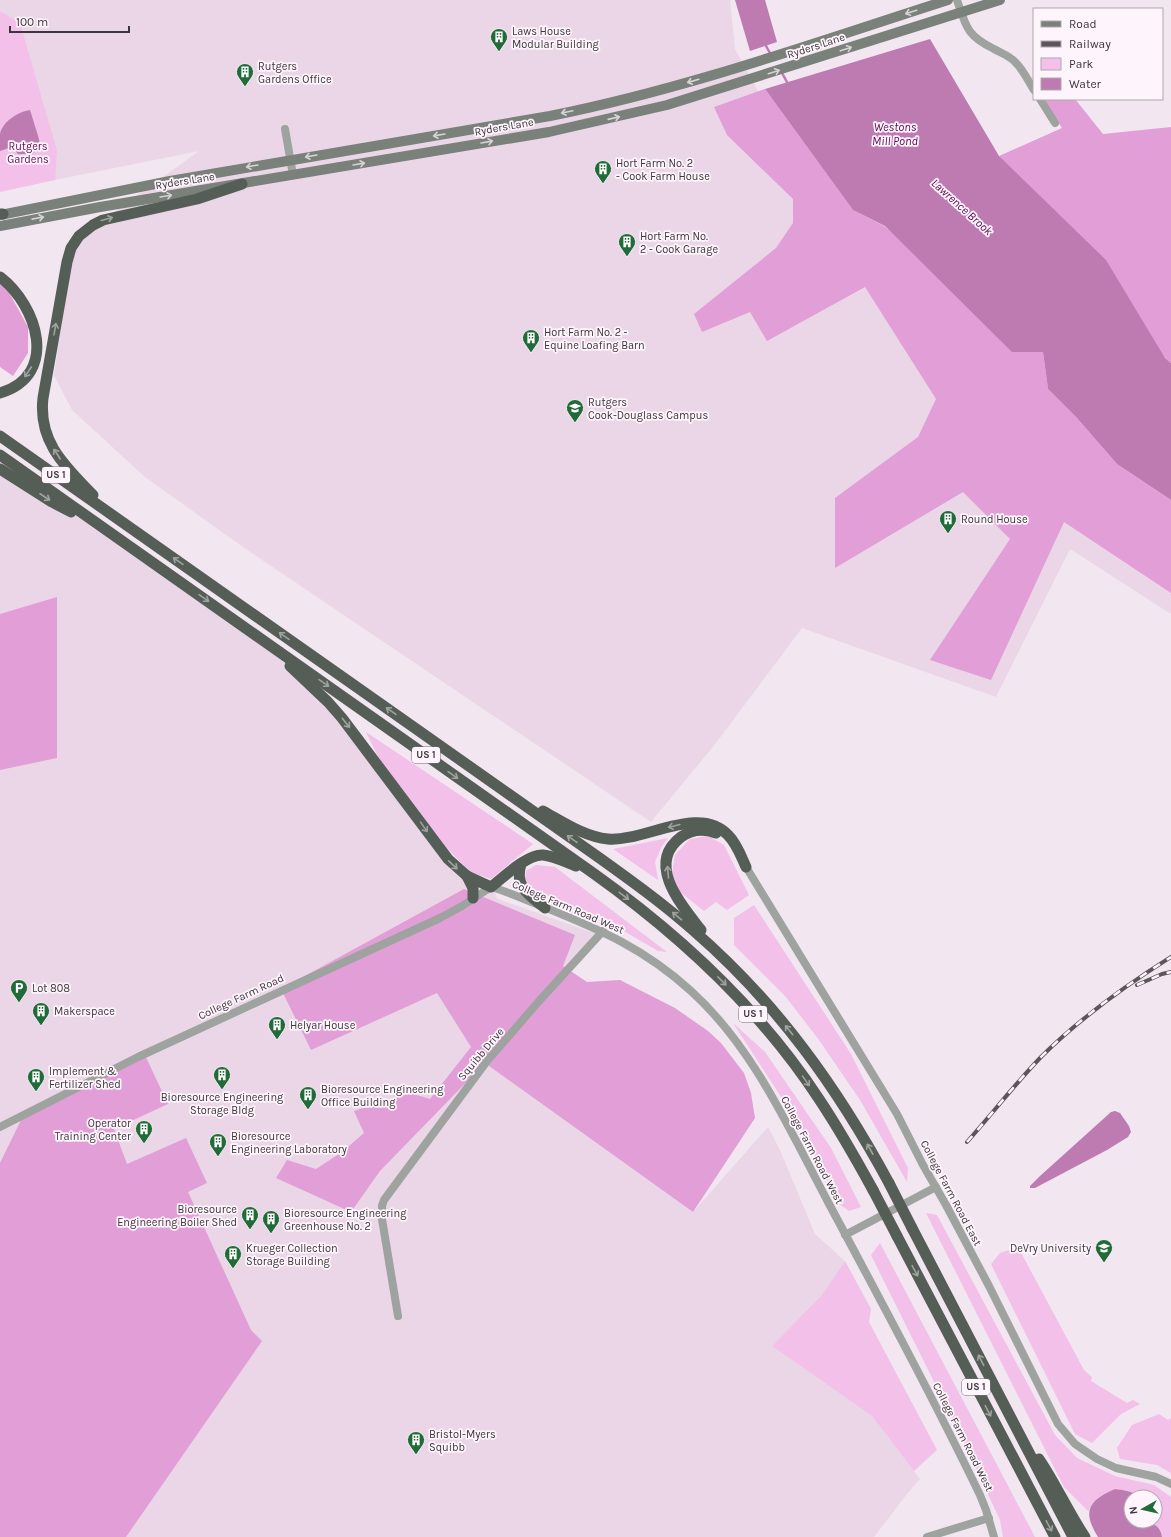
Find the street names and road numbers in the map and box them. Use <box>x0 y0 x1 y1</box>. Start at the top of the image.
street label: Ryders Lane <box>786 30 847 61</box>
street label: Ryders Lane <box>473 115 535 139</box>
street label: Ryders Lane <box>154 170 216 192</box>
road number: US 1 <box>42 467 70 483</box>
road number: US 1 <box>412 747 440 763</box>
street label: College Farm Road West <box>510 877 626 937</box>
street label: College Farm Road <box>196 972 286 1022</box>
road number: US 1 <box>739 1006 767 1022</box>
street label: Squibb Drive <box>455 1025 507 1083</box>
street label: College Farm Road West <box>778 1094 846 1206</box>
street label: College Farm Road East <box>918 1138 984 1248</box>
road number: US 1 <box>962 1379 990 1395</box>
street label: College Farm Road West <box>930 1380 996 1494</box>

